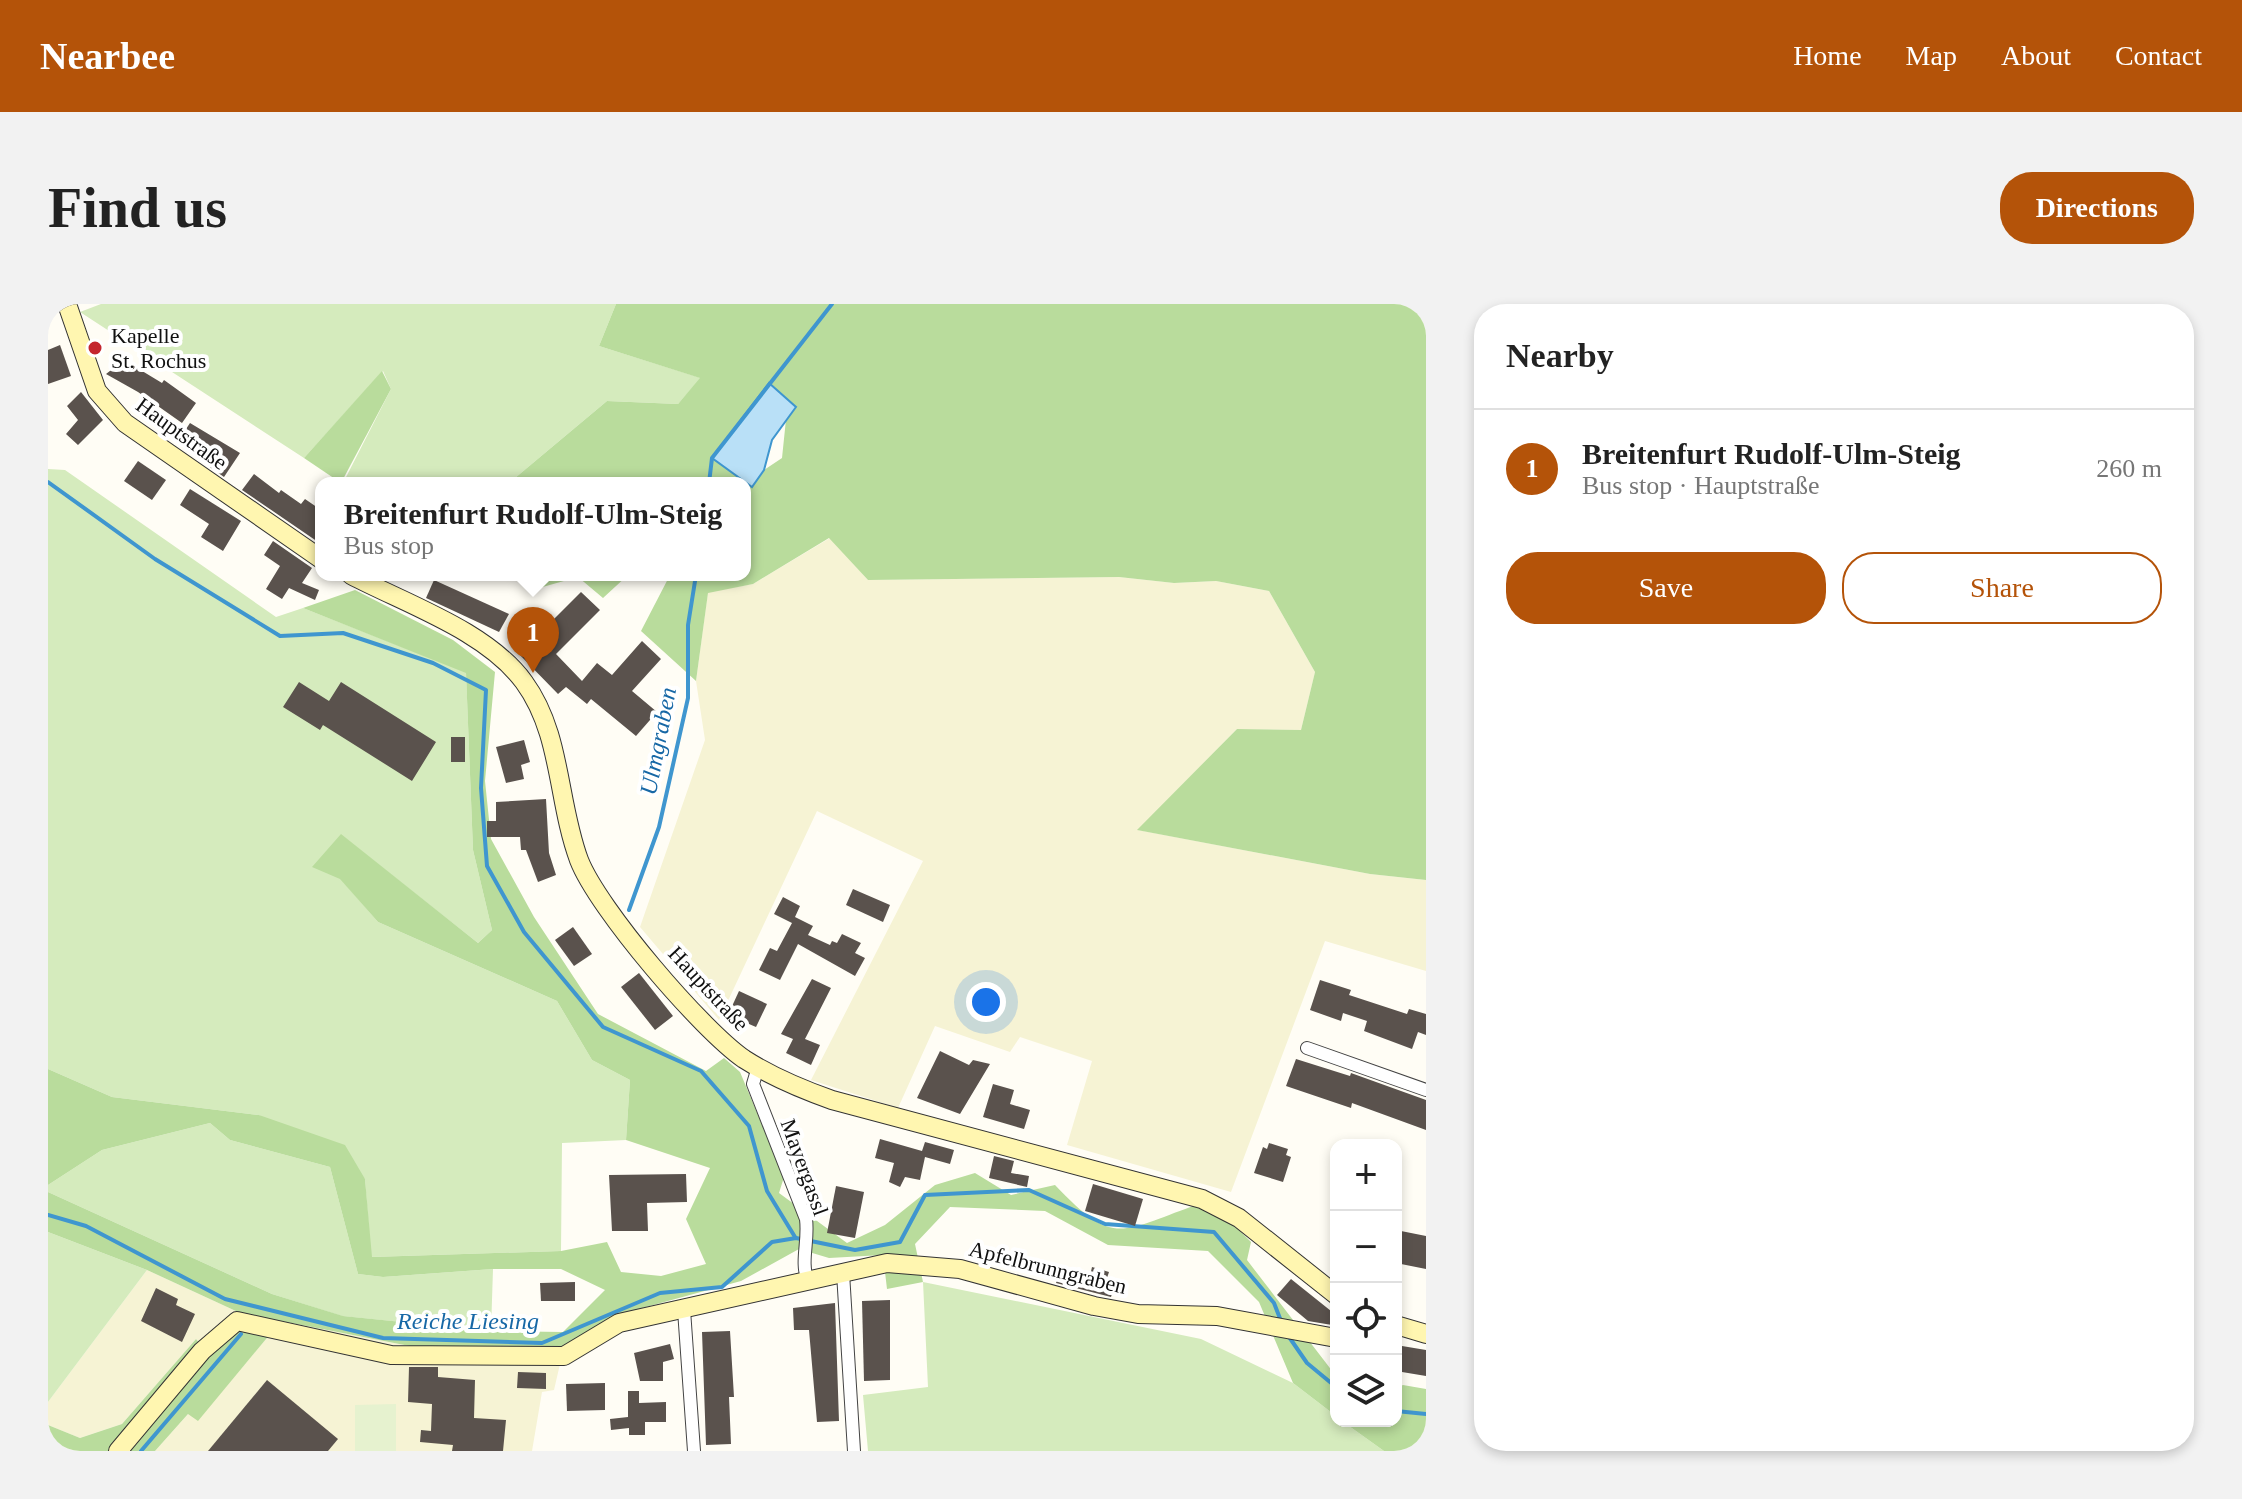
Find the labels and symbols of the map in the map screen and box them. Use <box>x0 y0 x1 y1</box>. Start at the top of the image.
place label: Kapelle St. Rochus <box>111 323 206 373</box>
marker: Kapelle St. Rochus <box>86 339 104 357</box>
street label: Hauptstraße <box>131 392 232 475</box>
pin: 1 <box>507 607 559 673</box>
water label: Ulmgraben <box>635 685 681 797</box>
street label: Hauptstraße <box>663 941 754 1036</box>
your location <box>966 982 1006 1022</box>
street label: Mayergassl <box>776 1115 834 1219</box>
street label: Apfelbrunngraben <box>967 1236 1129 1299</box>
water label: Reiche Liesing <box>396 1308 539 1334</box>

